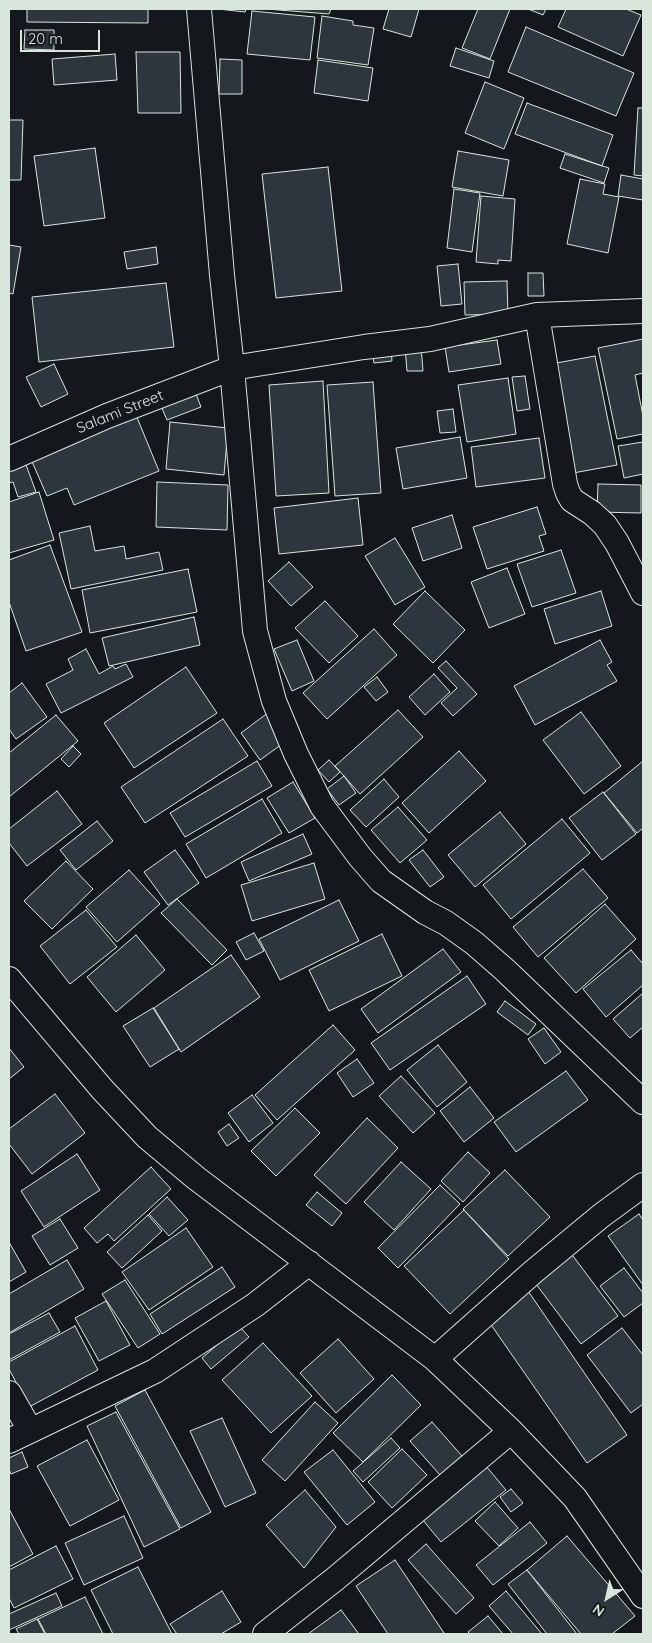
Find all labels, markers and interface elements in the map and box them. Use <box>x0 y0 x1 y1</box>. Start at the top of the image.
scale bar <box>22 20 102 52</box>
text: 20 m <box>28 29 63 48</box>
street label: Salami Street <box>74 386 166 438</box>
north arrow <box>582 1573 632 1623</box>
text: N <box>589 1600 608 1621</box>

